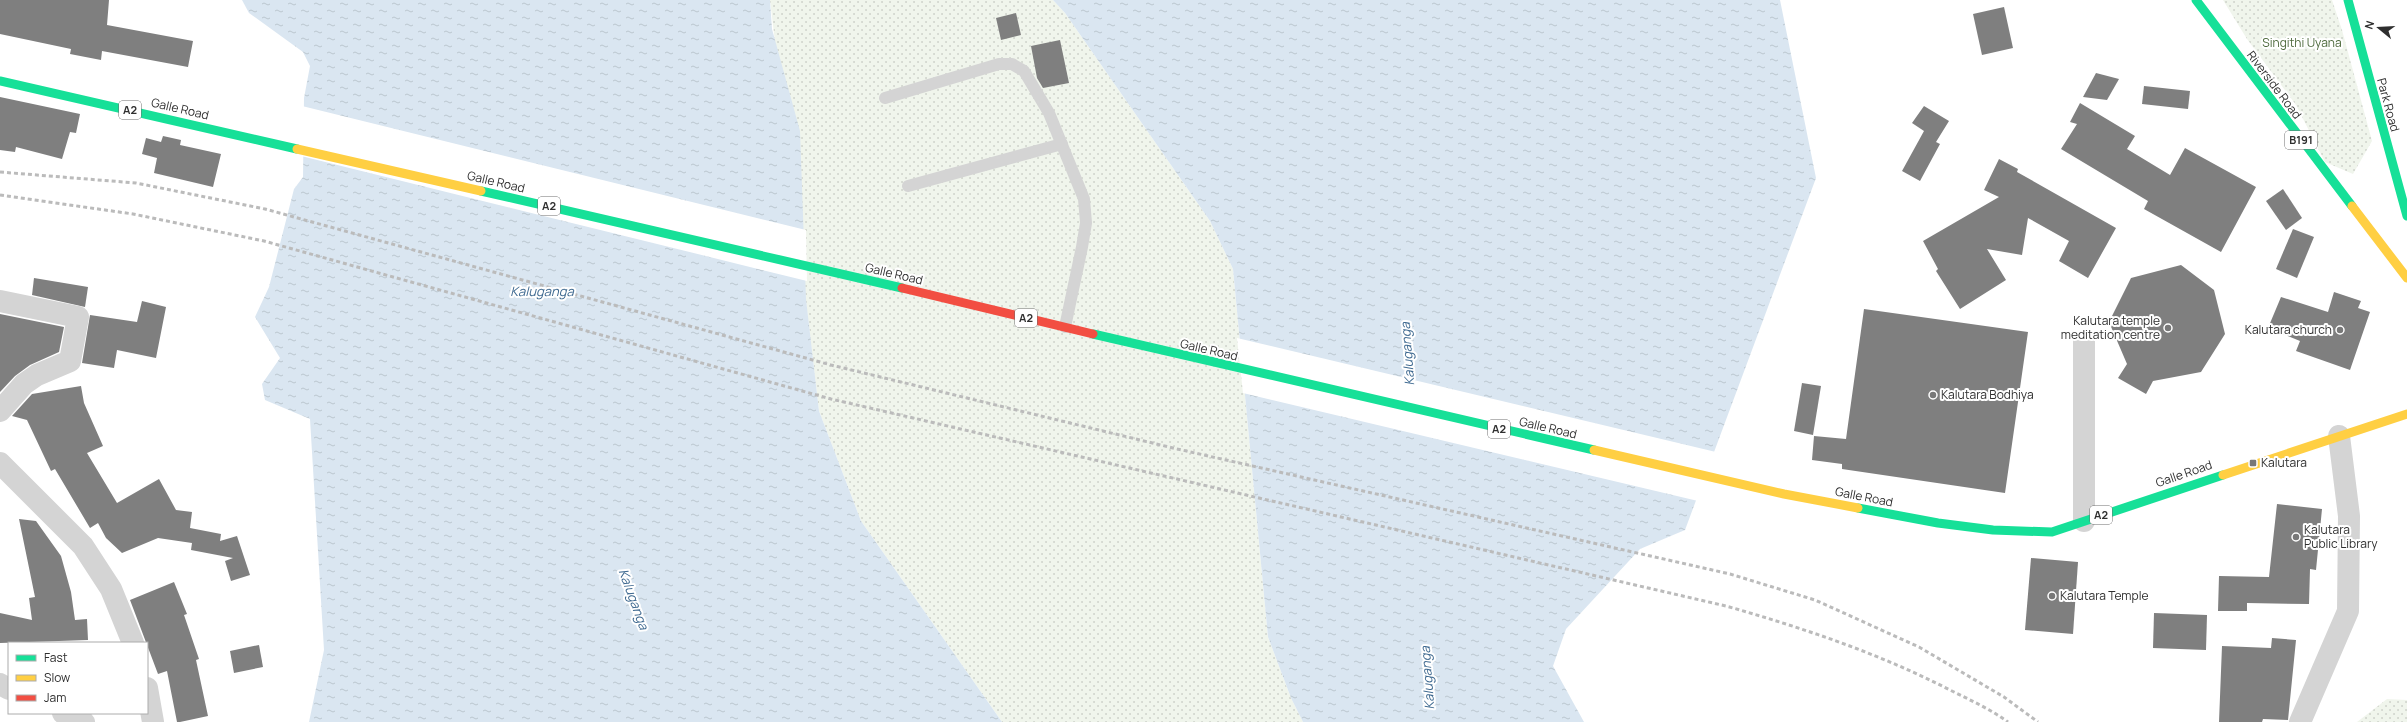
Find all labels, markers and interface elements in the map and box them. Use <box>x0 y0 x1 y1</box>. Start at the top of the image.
north arrow <box>2359 8 2399 48</box>
text: N <box>2361 19 2377 31</box>
park label: Singithi Uyana <box>2262 34 2342 51</box>
street label: Riverside Road <box>2243 47 2306 122</box>
street label: Park Road <box>2373 76 2404 134</box>
street label: Galle Road <box>150 94 211 123</box>
road number: A2 <box>119 101 141 119</box>
road number: B191 <box>2285 131 2317 149</box>
street label: Galle Road <box>466 167 527 196</box>
road number: A2 <box>538 197 560 215</box>
street label: Galle Road <box>864 259 925 288</box>
water label: Kaluganga <box>510 282 574 300</box>
road number: A2 <box>1015 309 1037 327</box>
place label: Kalutara temple meditation centre <box>2061 312 2160 343</box>
water label: Kaluganga <box>1396 321 1418 386</box>
place label: Kalutara church <box>2245 321 2332 338</box>
marker: Kalutara temple meditation centre <box>2163 323 2173 333</box>
marker: Kalutara church <box>2335 325 2345 335</box>
street label: Galle Road <box>1179 335 1240 364</box>
place label: Kalutara Bodhiya <box>1941 386 2034 403</box>
marker: Kalutara Bodhiya <box>1928 390 1938 400</box>
street label: Galle Road <box>1518 413 1579 442</box>
road number: A2 <box>1488 420 1510 438</box>
place label: Kalutara <box>2261 454 2307 471</box>
street label: Galle Road <box>2153 456 2214 491</box>
marker: Kalutara <box>2248 458 2258 468</box>
street label: Galle Road <box>1834 483 1894 510</box>
road number: A2 <box>2090 506 2112 524</box>
place label: Kalutara Public Library <box>2304 521 2378 552</box>
marker: Kalutara Public Library <box>2291 532 2301 542</box>
water label: Kaluganga <box>615 566 654 633</box>
place label: Kalutara Temple <box>2060 587 2148 604</box>
marker: Kalutara Temple <box>2047 591 2057 601</box>
legend <box>8 642 148 714</box>
water label: Kaluganga <box>1416 645 1438 710</box>
text: Fast <box>44 649 68 666</box>
text: Slow <box>44 669 70 686</box>
text: Jam <box>44 689 66 706</box>

